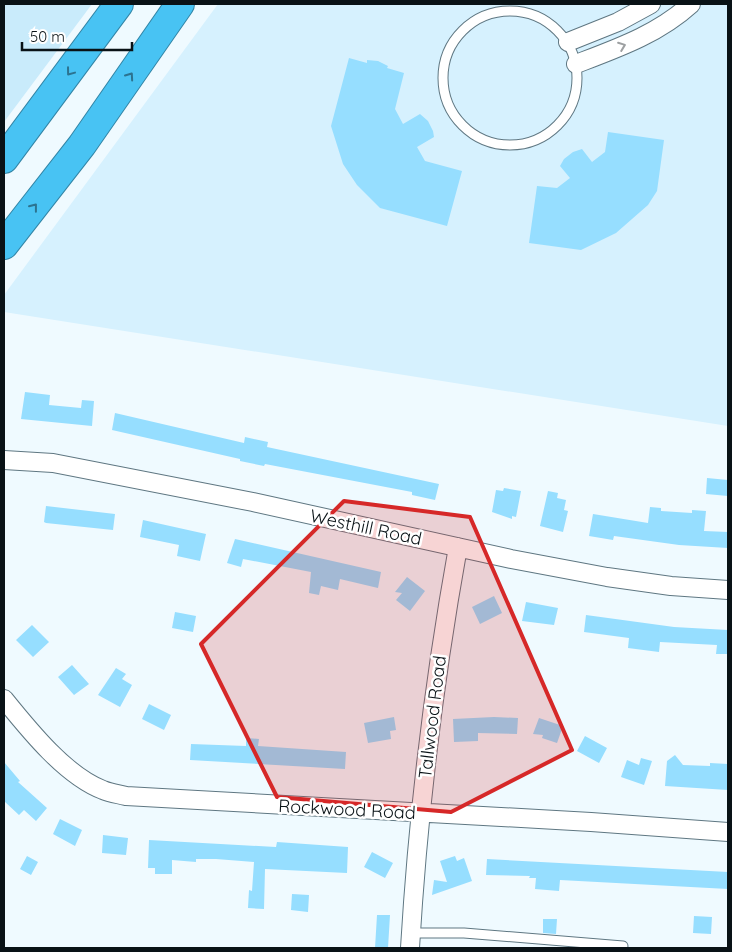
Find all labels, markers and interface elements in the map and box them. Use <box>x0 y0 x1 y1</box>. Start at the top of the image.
scale bar <box>22 20 132 52</box>
text: 50 m <box>30 27 65 46</box>
one-way arrow <box>617 42 625 52</box>
one-way arrow <box>67 66 76 76</box>
one-way arrow <box>124 72 133 82</box>
one-way arrow <box>28 204 36 213</box>
street label: Westhill Road <box>308 504 424 550</box>
street label: Tallwood Road <box>413 654 451 780</box>
street label: Rockwood Road <box>278 794 416 824</box>

